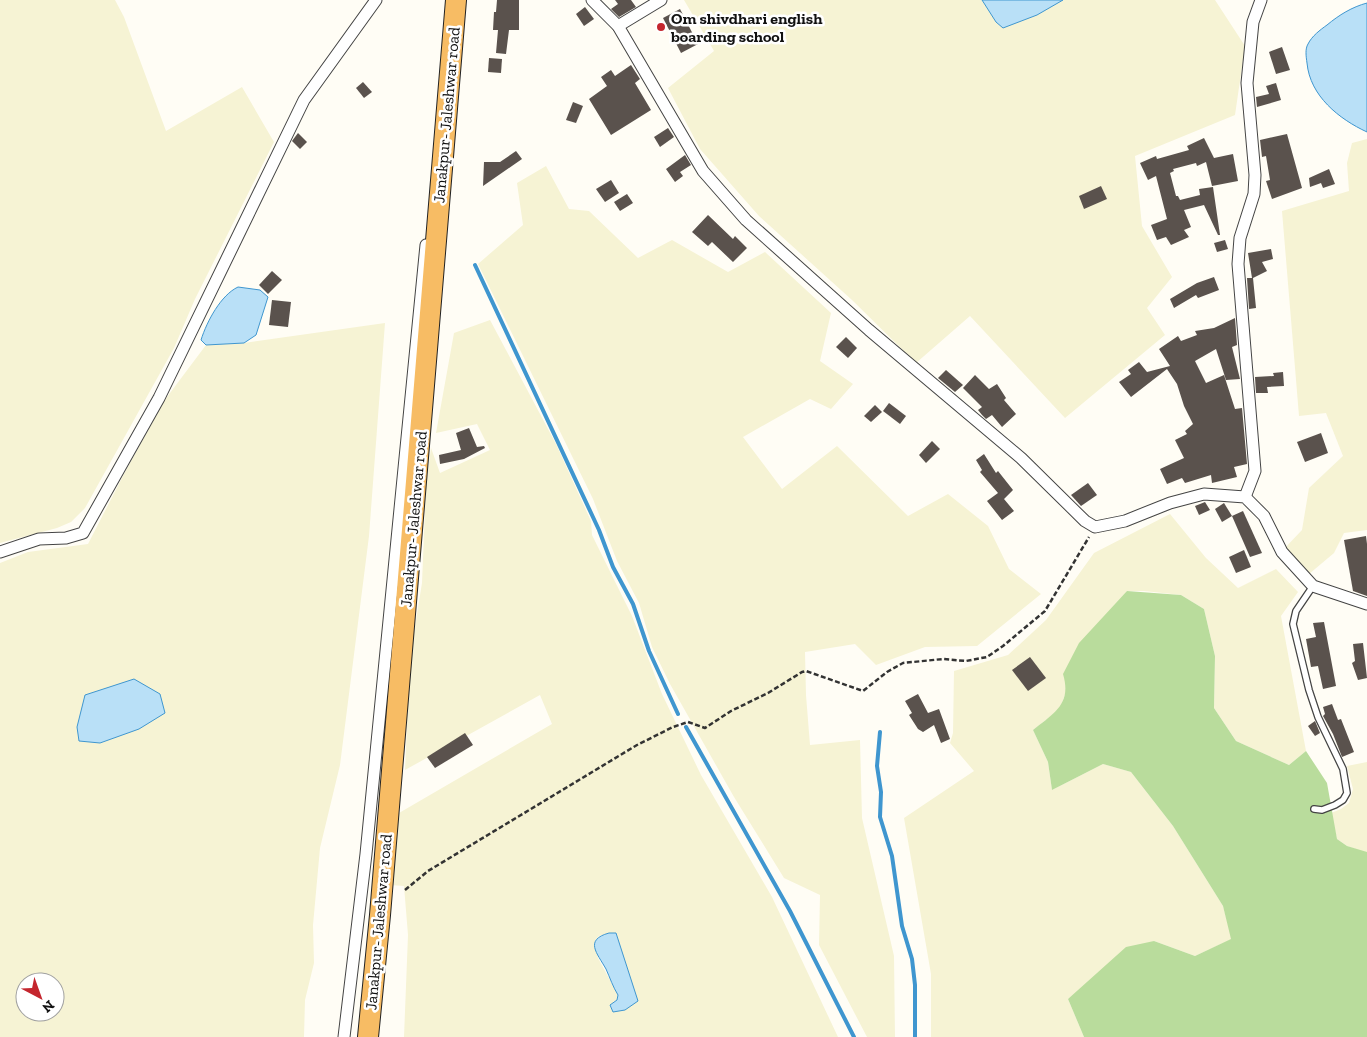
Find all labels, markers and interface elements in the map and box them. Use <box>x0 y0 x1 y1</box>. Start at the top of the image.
place label: Om shivdhari english boarding school <box>670 9 823 46</box>
marker: Om shivdhari english boarding school <box>655 21 667 33</box>
street label: Janakpur- Jaleshwar road <box>429 26 464 204</box>
street label: Janakpur- Jaleshwar road <box>396 430 431 608</box>
street label: Janakpur- Jaleshwar road <box>361 833 396 1011</box>
north arrow <box>15 972 65 1022</box>
text: N <box>38 997 58 1017</box>

